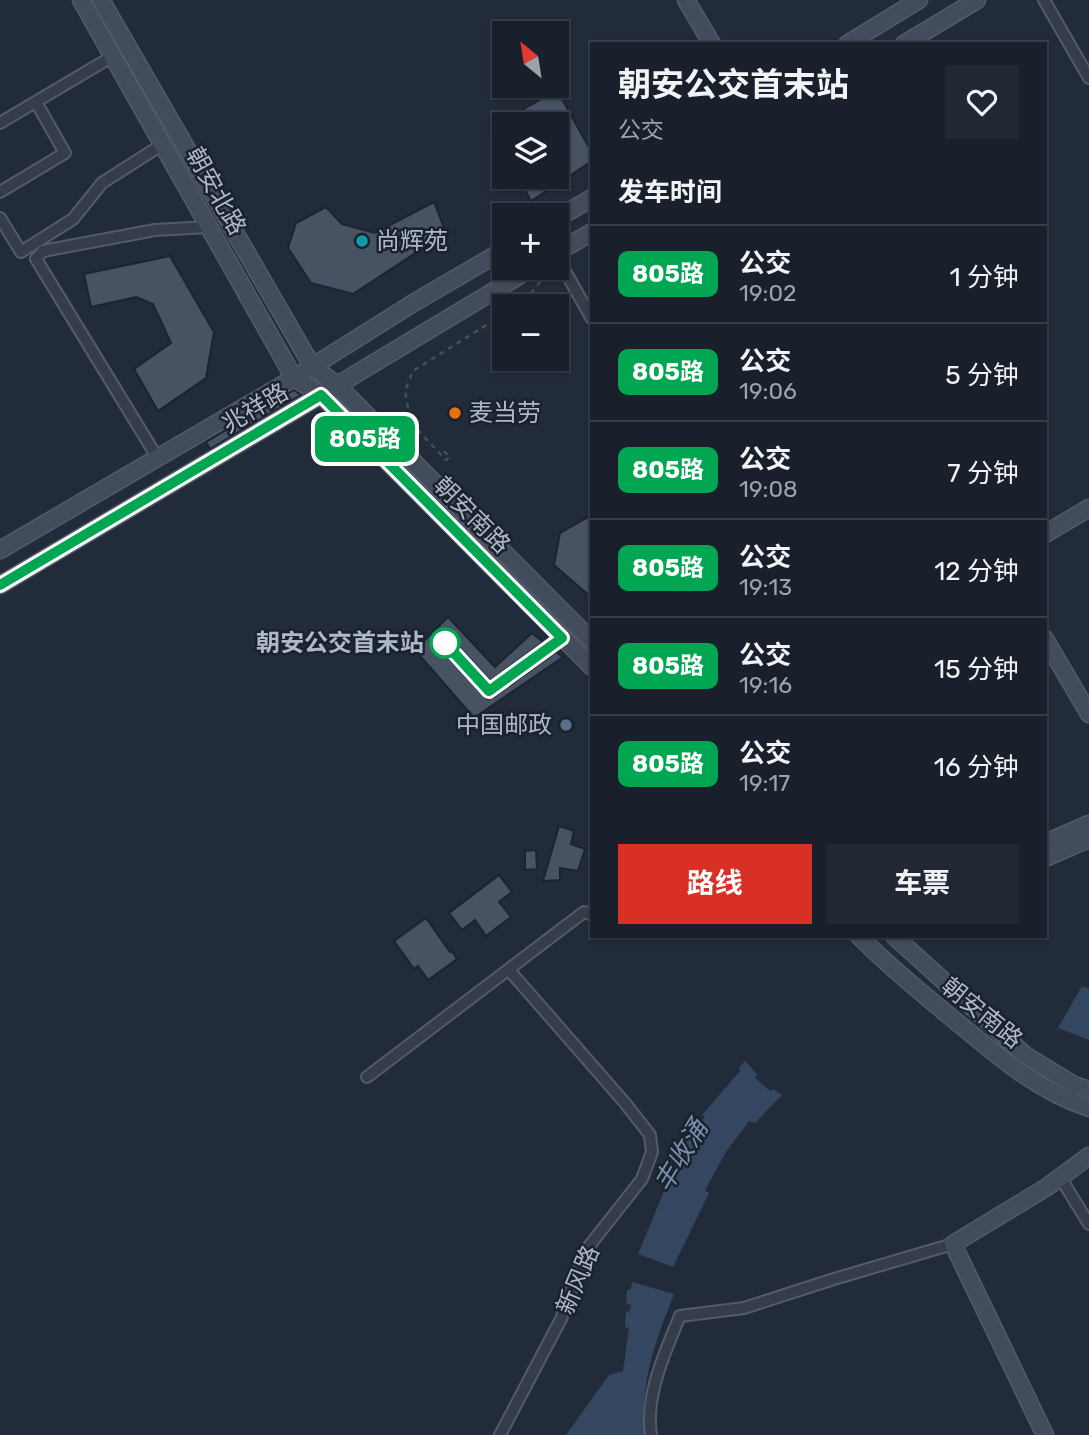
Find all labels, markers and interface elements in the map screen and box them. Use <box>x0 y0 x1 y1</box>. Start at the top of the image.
north arrow <box>492 21 569 98</box>
map controls <box>492 21 569 371</box>
text: 朝安公交首末站 <box>618 65 849 104</box>
button: heart <box>945 65 1019 139</box>
button: layers <box>492 112 569 189</box>
text: 公交 <box>618 116 664 144</box>
street label: 朝安北路 <box>180 142 252 240</box>
text: 发车时间 <box>618 177 722 208</box>
button: + <box>492 203 569 280</box>
place label: 尚辉苑 <box>376 227 448 255</box>
marker: 尚辉苑 <box>354 233 370 249</box>
text: 公交 <box>739 248 791 279</box>
text: 805路 <box>632 260 704 288</box>
text: 1 分钟 <box>950 262 1019 293</box>
text: 19:02 <box>739 279 797 307</box>
button: − <box>492 294 569 371</box>
text: 公交 <box>739 346 791 377</box>
text: 805路 <box>632 358 704 386</box>
text: 5 分钟 <box>945 360 1019 391</box>
street label: 兆祥路 <box>217 377 293 439</box>
text: 19:06 <box>739 377 797 405</box>
place label: 麦当劳 <box>469 399 541 427</box>
marker: 麦当劳 <box>447 405 463 421</box>
line badge: 805路 <box>316 416 414 462</box>
text: 805路 <box>329 425 401 453</box>
text: 公交 <box>739 444 791 475</box>
text: 805路 <box>632 456 704 484</box>
text: 7 分钟 <box>947 458 1019 489</box>
street label: 朝安南路 <box>428 471 516 559</box>
text: 19:08 <box>739 475 798 503</box>
text: 公交 <box>739 542 791 573</box>
text: 805路 <box>632 554 704 582</box>
text: 12 分钟 <box>934 556 1019 587</box>
text: 19:13 <box>739 573 792 601</box>
marker: 朝安公交首末站 <box>430 628 460 658</box>
place label: 朝安公交首末站 <box>256 629 424 657</box>
text: 公交 <box>739 640 791 671</box>
text: 805路 <box>632 652 704 680</box>
text: 15 分钟 <box>934 654 1019 685</box>
text: 19:16 <box>739 671 792 699</box>
place label: 中国邮政 <box>456 711 552 739</box>
marker: 中国邮政 <box>558 717 574 733</box>
text: 公交 <box>739 738 791 769</box>
text: 805路 <box>632 750 704 778</box>
text: 16 分钟 <box>934 752 1019 783</box>
text: 19:17 <box>739 769 790 797</box>
button: 路线 <box>618 844 812 924</box>
button: 车票 <box>826 844 1019 924</box>
street label: 朝安南路 <box>936 972 1028 1054</box>
water label: 丰收涌 <box>648 1112 716 1197</box>
street label: 新风路 <box>551 1241 605 1319</box>

